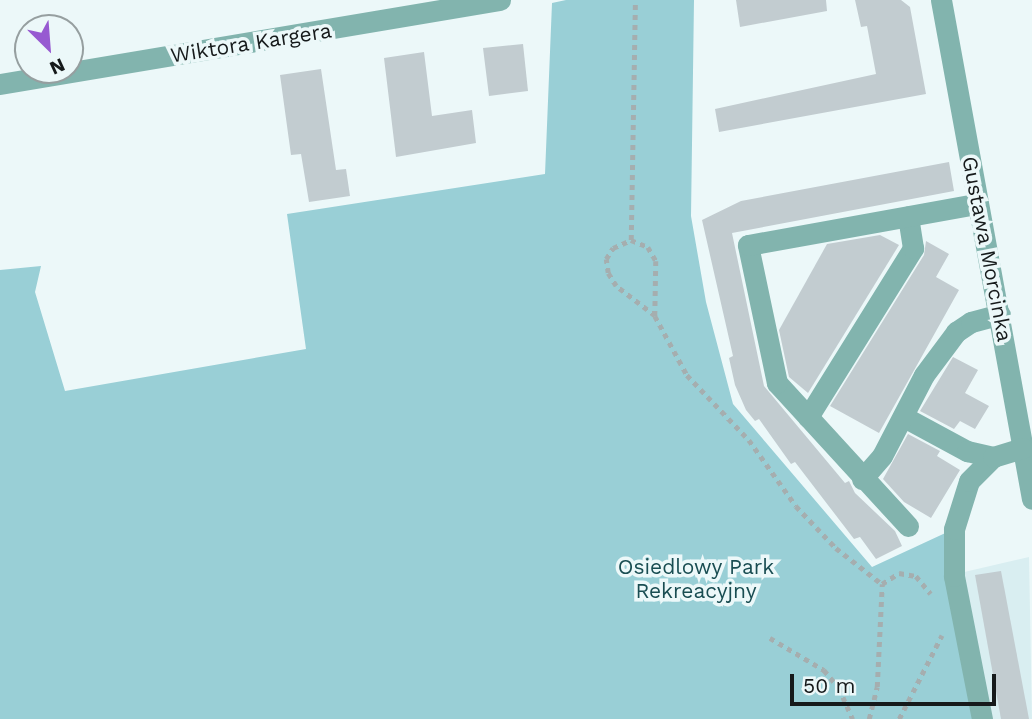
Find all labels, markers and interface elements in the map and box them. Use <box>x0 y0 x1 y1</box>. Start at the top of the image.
north arrow <box>14 14 84 84</box>
street label: Wiktora Kargera <box>168 18 334 68</box>
text: N <box>46 53 68 80</box>
street label: Gustawa Morcinka <box>957 154 1017 344</box>
park label: Osiedlowy Park Rekreacyjny <box>617 554 775 604</box>
scale bar <box>794 660 1000 704</box>
text: 50 m <box>803 673 855 698</box>

